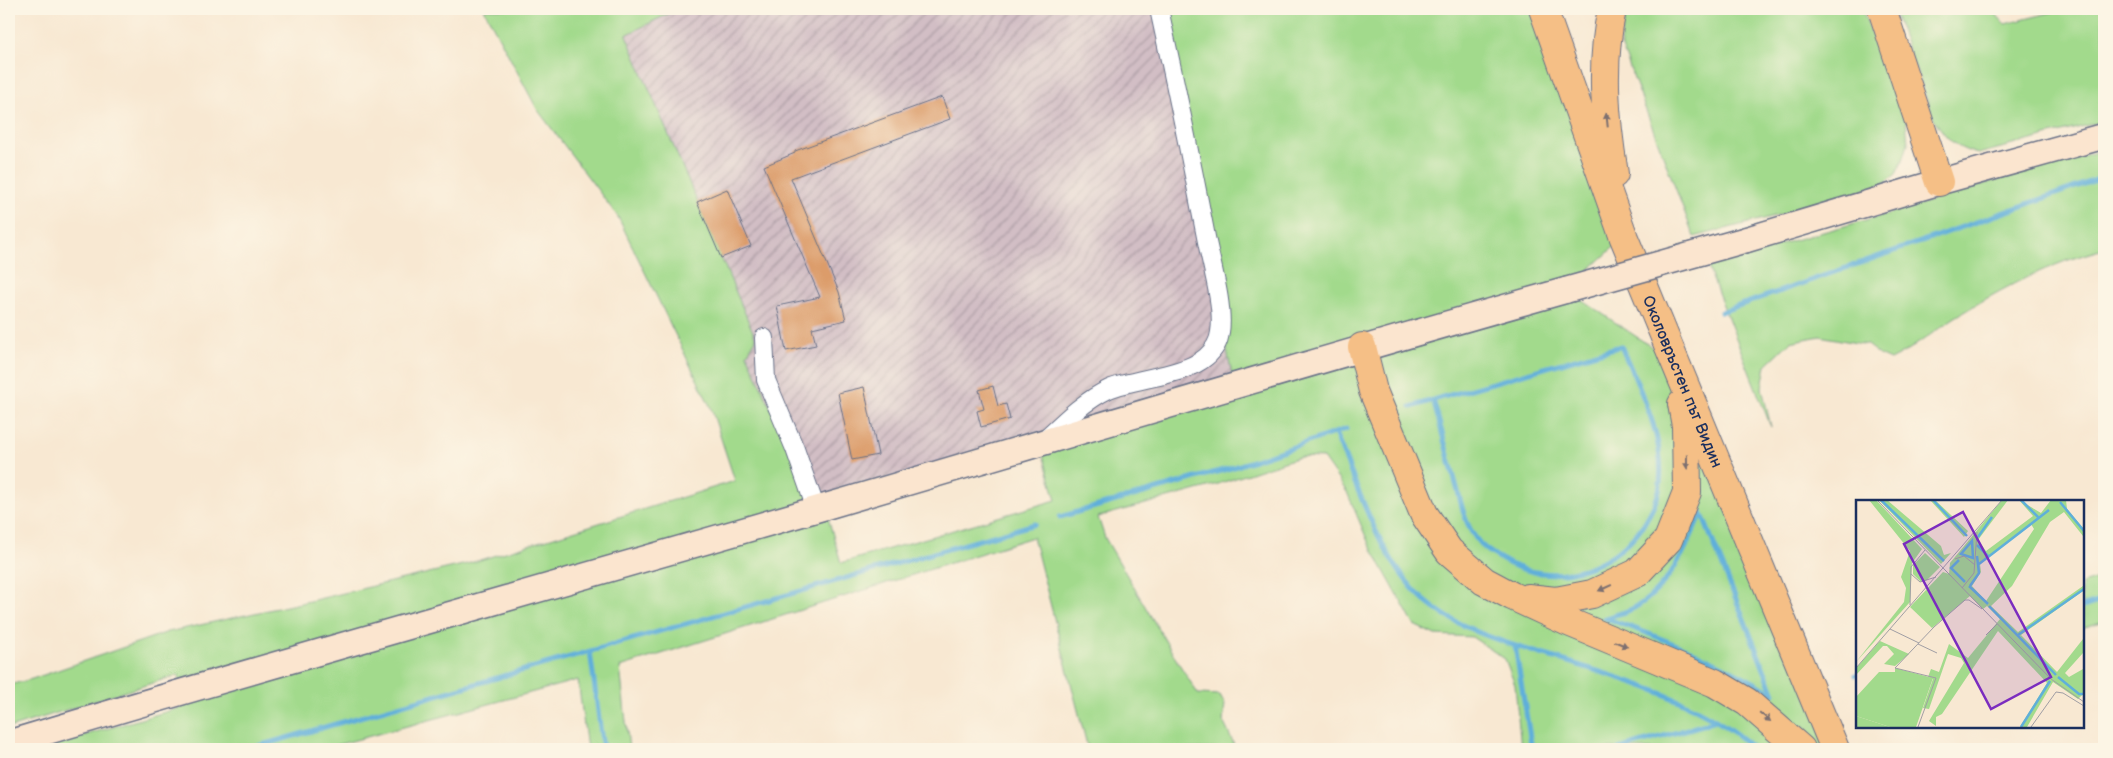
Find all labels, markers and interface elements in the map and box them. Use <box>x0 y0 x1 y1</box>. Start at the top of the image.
one-way arrow <box>1603 112 1611 128</box>
street label: Околовръстен път Видин <box>1638 293 1726 471</box>
one-way arrow <box>1683 454 1691 470</box>
inset map <box>1856 500 2083 728</box>
one-way arrow <box>1598 584 1612 592</box>
one-way arrow <box>1614 640 1629 648</box>
one-way arrow <box>1758 711 1771 722</box>

